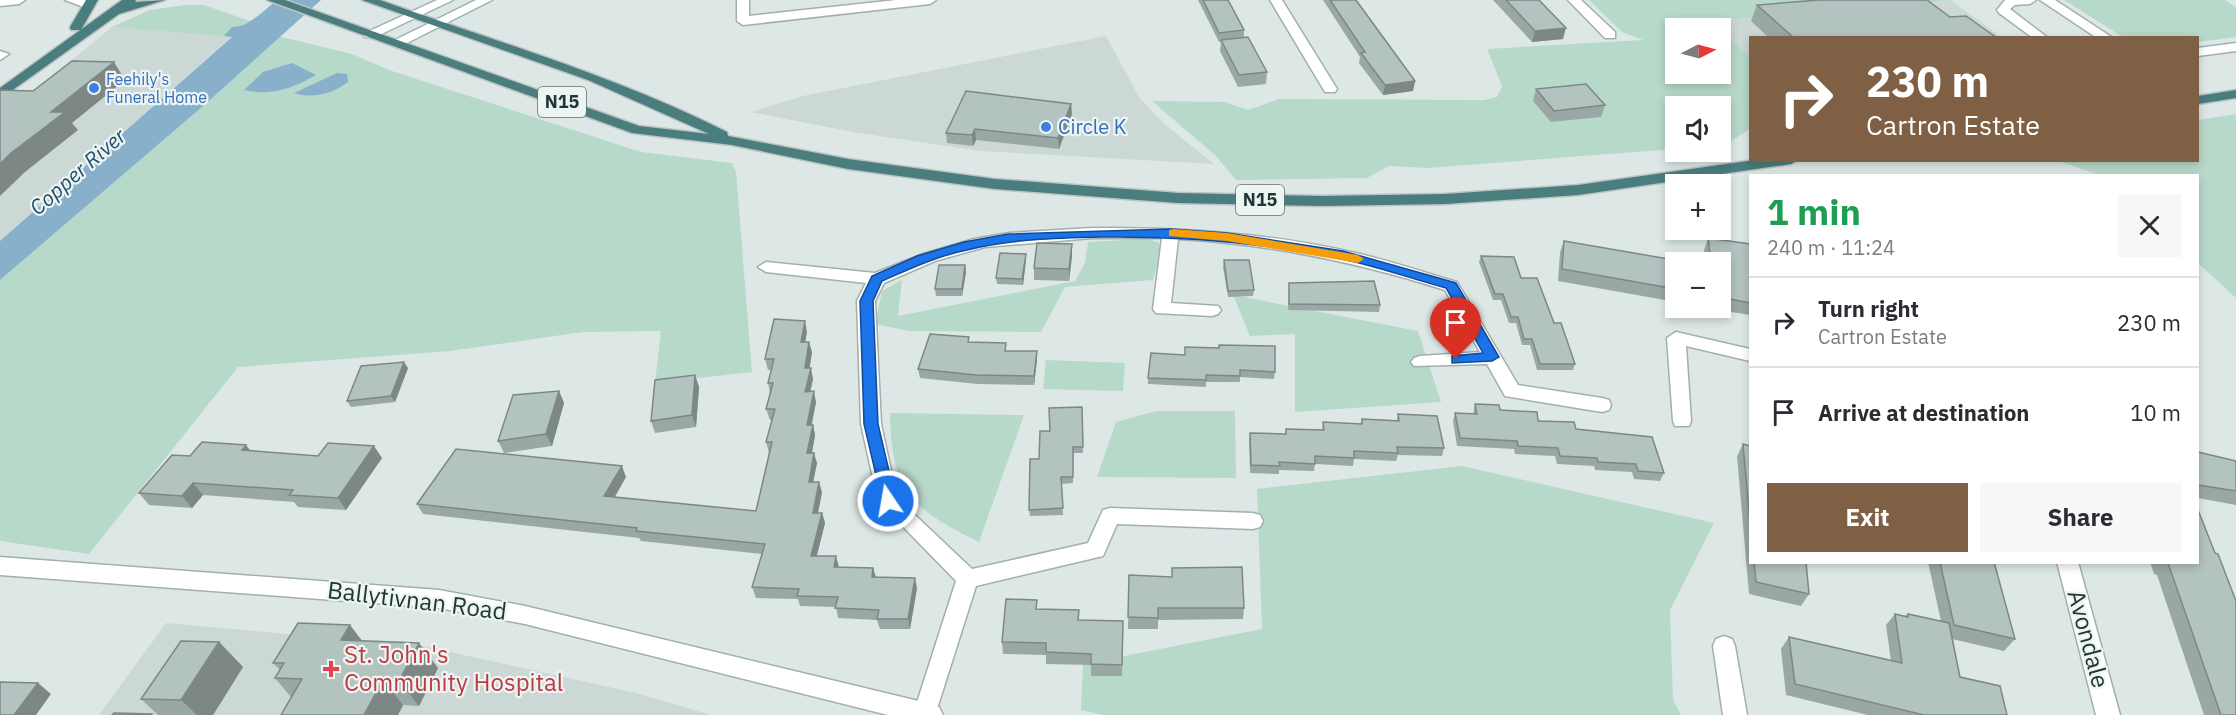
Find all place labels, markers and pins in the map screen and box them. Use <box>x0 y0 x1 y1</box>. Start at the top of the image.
place label: Feehily's Funeral Home <box>106 69 207 107</box>
marker: Feehily's Funeral Home <box>87 81 101 95</box>
place label: Circle K <box>1058 113 1127 140</box>
marker: Circle K <box>1039 120 1053 134</box>
pin <box>1430 297 1481 359</box>
place label: St. John's Community Hospital <box>344 638 563 698</box>
marker: St. John's Community Hospital <box>322 660 340 678</box>

